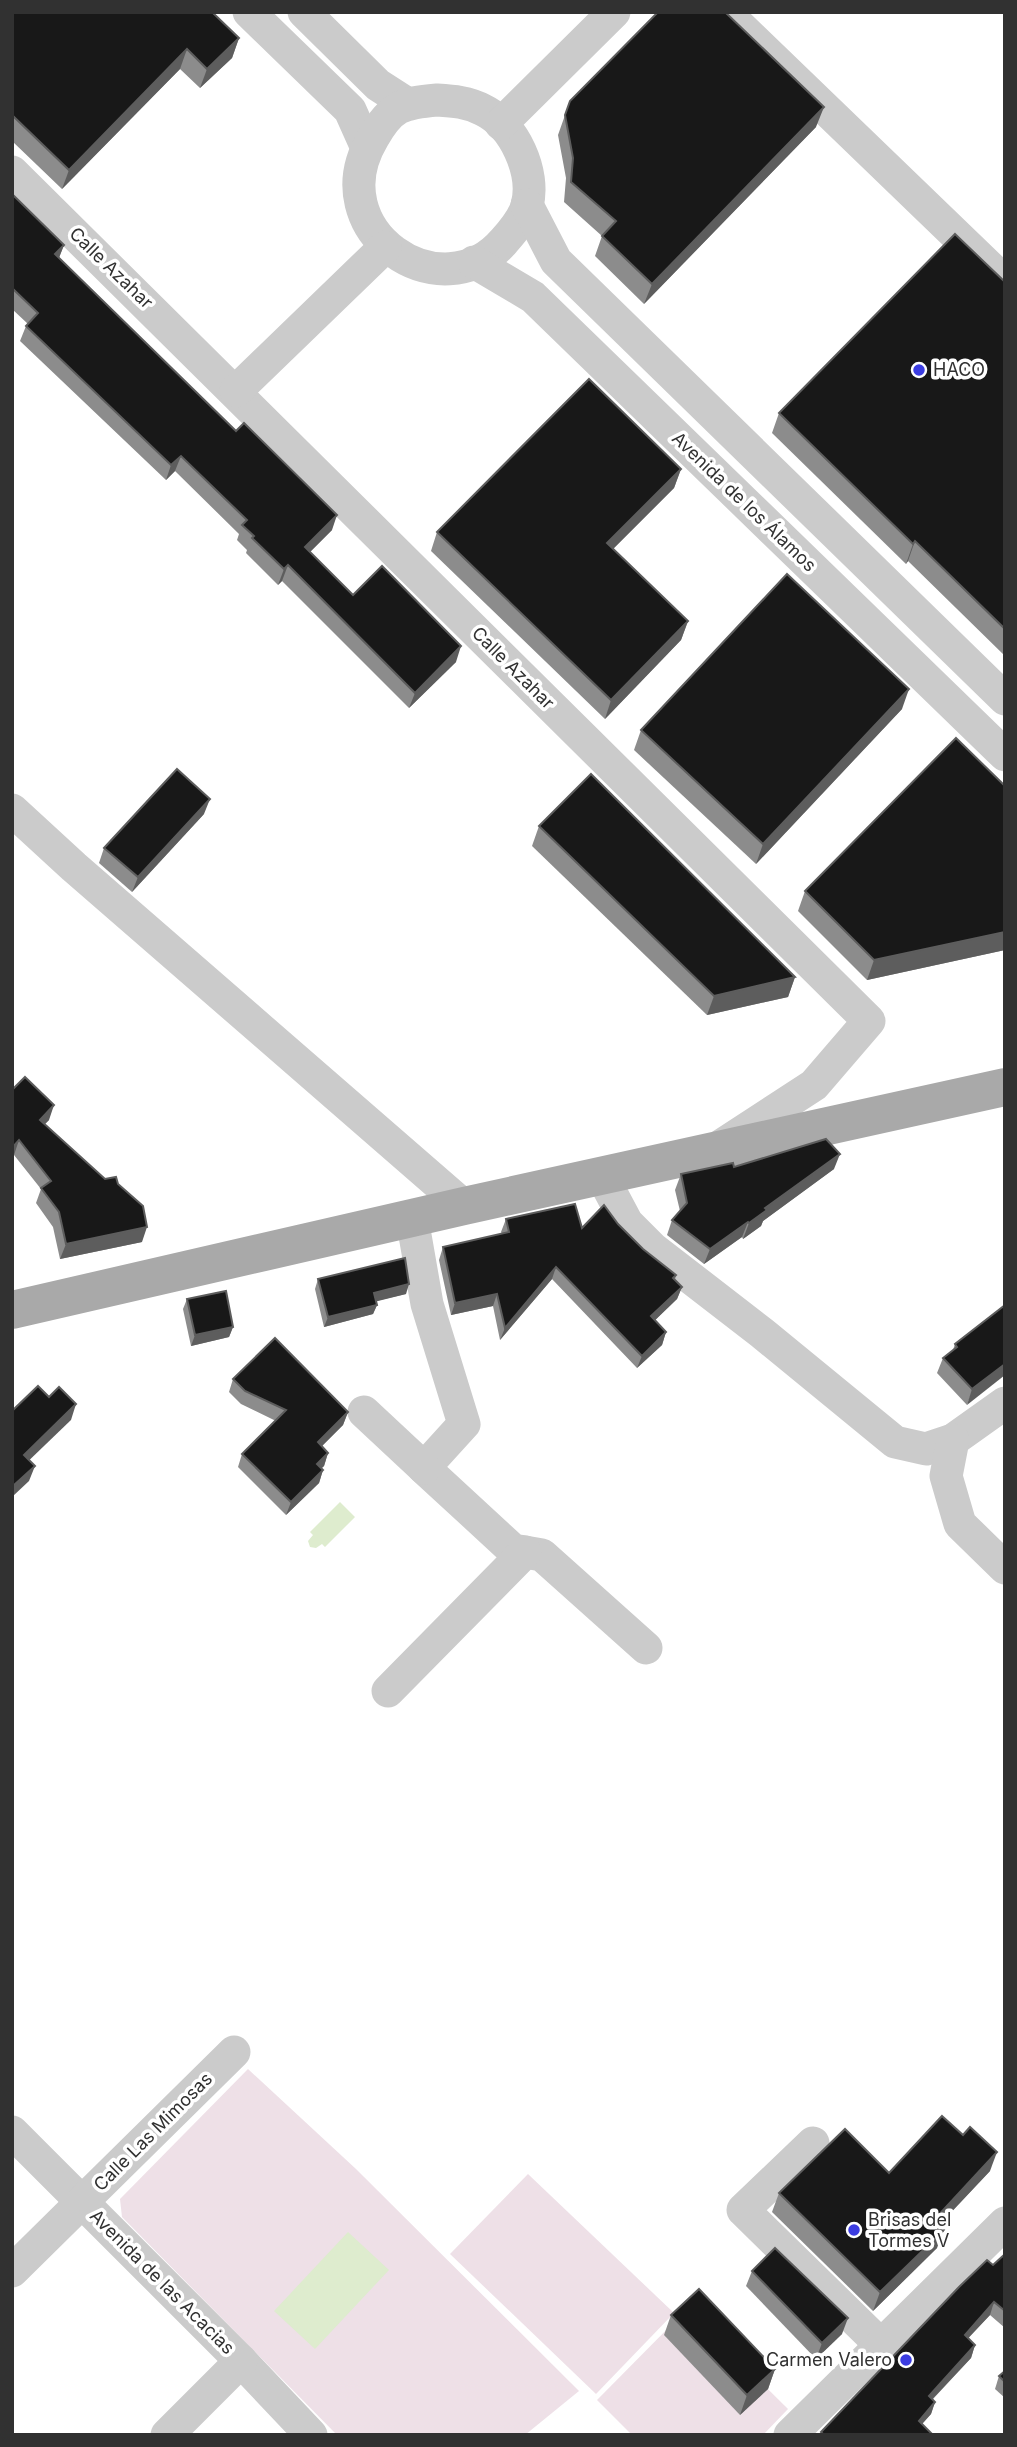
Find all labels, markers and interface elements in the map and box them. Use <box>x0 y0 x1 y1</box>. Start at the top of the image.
street label: Calle Azahar <box>65 223 157 313</box>
place label: HACO <box>933 359 985 380</box>
marker: HACO <box>911 362 927 378</box>
street label: Avenida de los Álamos <box>668 427 821 576</box>
street label: Calle Azahar <box>468 622 559 713</box>
street label: Calle Las Mimosas <box>89 2068 216 2195</box>
street label: Avenida de las Acacias <box>86 2205 239 2358</box>
place label: Brisas del Tormes V <box>868 2209 951 2251</box>
marker: Brisas del Tormes V <box>846 2222 862 2238</box>
place label: Carmen Valero <box>766 2349 892 2370</box>
marker: Carmen Valero <box>898 2352 914 2368</box>

